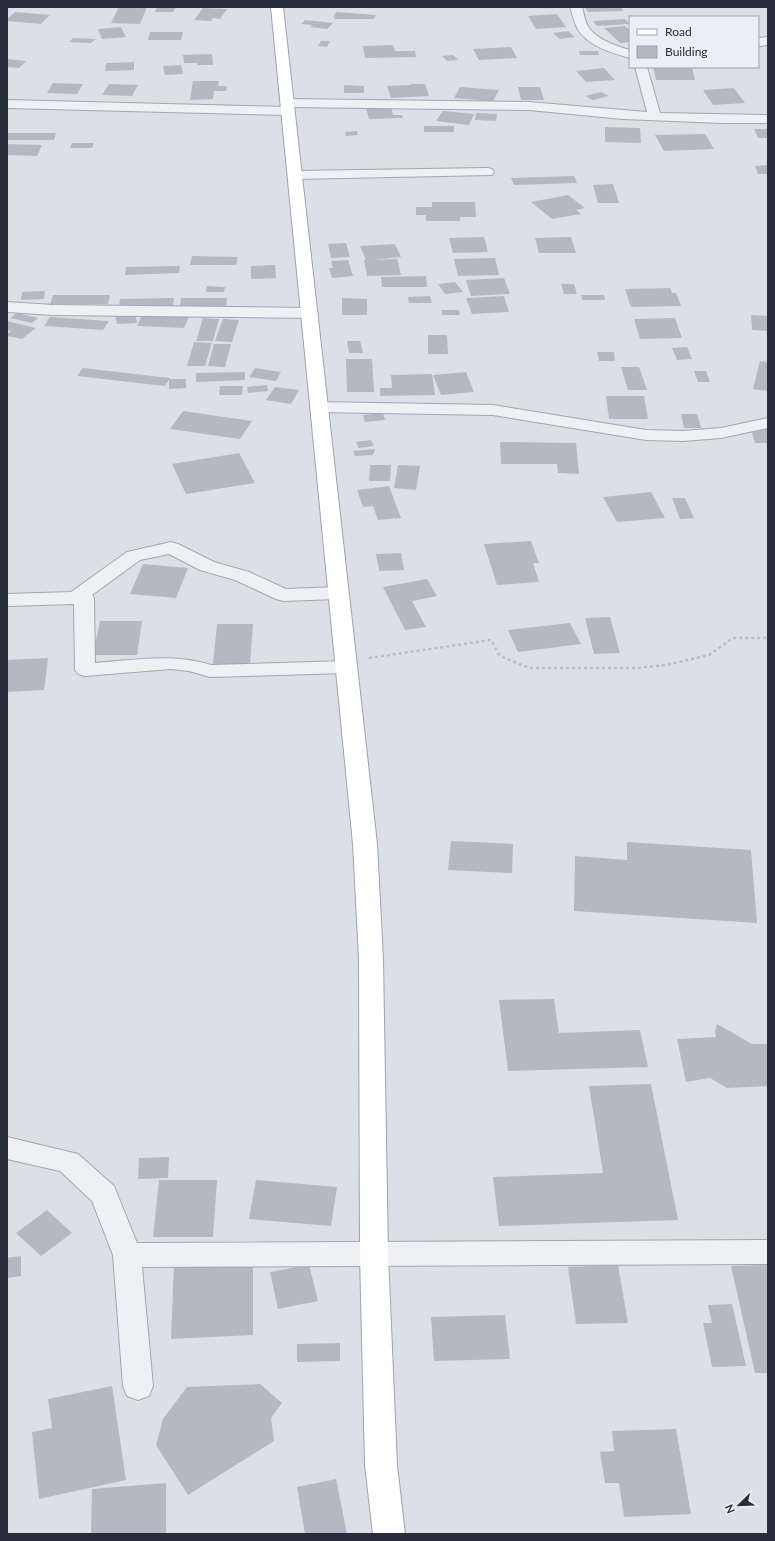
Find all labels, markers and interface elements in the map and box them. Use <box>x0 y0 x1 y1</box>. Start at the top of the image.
legend <box>629 16 759 68</box>
text: Road <box>665 24 692 39</box>
text: Building <box>665 44 708 59</box>
north arrow <box>719 1485 759 1525</box>
text: N <box>722 1503 737 1516</box>

